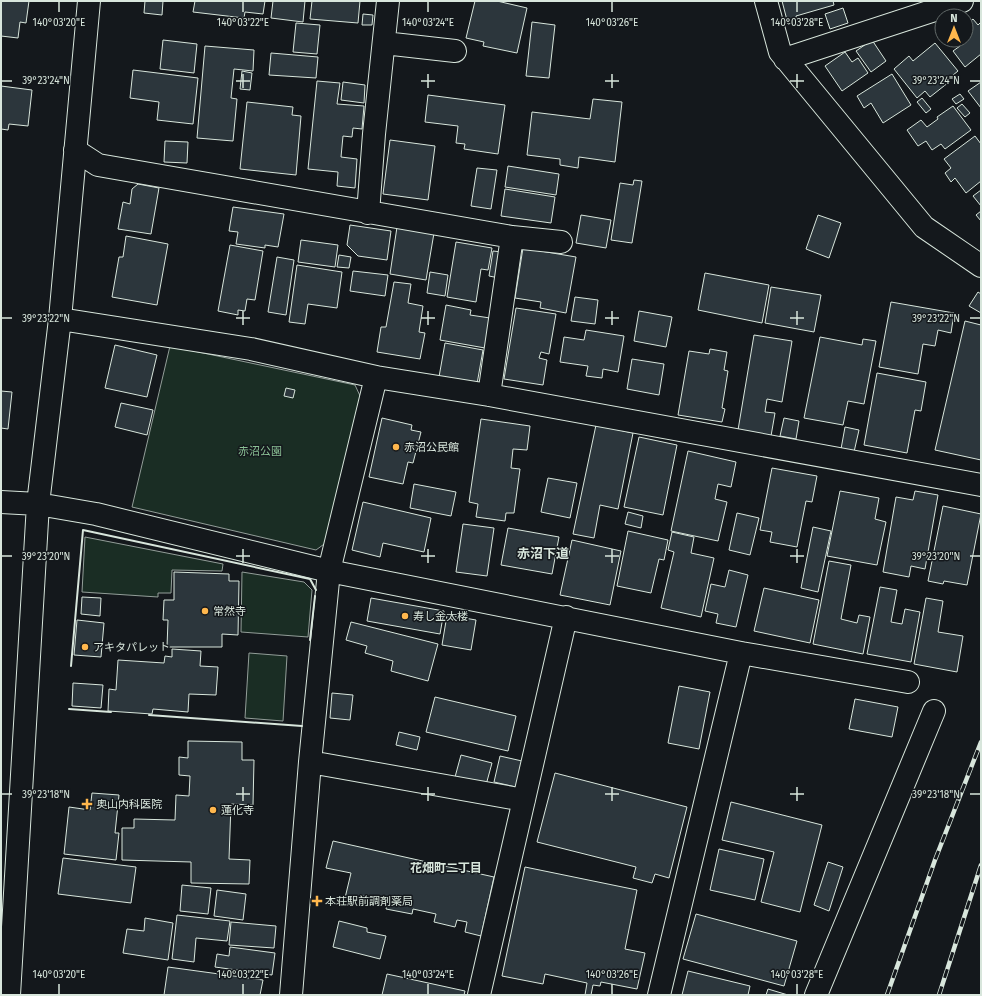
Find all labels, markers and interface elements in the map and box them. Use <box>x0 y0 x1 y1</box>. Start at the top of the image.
north arrow <box>934 8 974 48</box>
text: N <box>950 12 958 25</box>
text: 140°03'20"E <box>33 17 85 29</box>
text: 140°03'22"E <box>217 17 269 29</box>
text: 140°03'24"E <box>402 17 454 29</box>
text: 140°03'26"E <box>586 17 638 29</box>
text: 140°03'28"E <box>771 17 823 29</box>
text: 39°23'24"N <box>22 75 70 87</box>
text: 39°23'24"N <box>912 75 960 87</box>
text: 39°23'22"N <box>22 313 70 325</box>
text: 39°23'22"N <box>912 313 960 325</box>
place label: 赤沼公民館 <box>404 441 459 454</box>
marker: 赤沼公民館 <box>391 442 401 452</box>
park label: 赤沼公園 <box>238 445 282 458</box>
district label: 赤沼下道 <box>517 546 569 561</box>
text: 39°23'20"N <box>22 551 70 563</box>
text: 39°23'20"N <box>912 551 960 563</box>
place label: 常然寺 <box>213 605 246 618</box>
marker: 常然寺 <box>200 606 210 616</box>
place label: 寿し金太楼 <box>413 610 468 623</box>
marker: 寿し金太楼 <box>400 611 410 621</box>
place label: アキタパレット <box>93 641 170 654</box>
marker: アキタパレット <box>80 642 90 652</box>
text: 39°23'18"N <box>22 789 70 801</box>
text: 39°23'18"N <box>912 789 960 801</box>
marker: 奥山内科医院 <box>81 798 93 810</box>
place label: 奥山内科医院 <box>96 798 162 811</box>
place label: 蓮化寺 <box>221 804 254 817</box>
marker: 蓮化寺 <box>208 805 218 815</box>
district label: 花畑町二丁目 <box>410 861 482 875</box>
place label: 本荘駅前調剤薬局 <box>325 895 413 908</box>
marker: 本荘駅前調剤薬局 <box>312 896 322 906</box>
text: 140°03'20"E <box>33 969 85 981</box>
text: 140°03'22"E <box>217 969 269 981</box>
text: 140°03'24"E <box>402 969 454 981</box>
text: 140°03'26"E <box>586 969 638 981</box>
text: 140°03'28"E <box>771 969 823 981</box>

